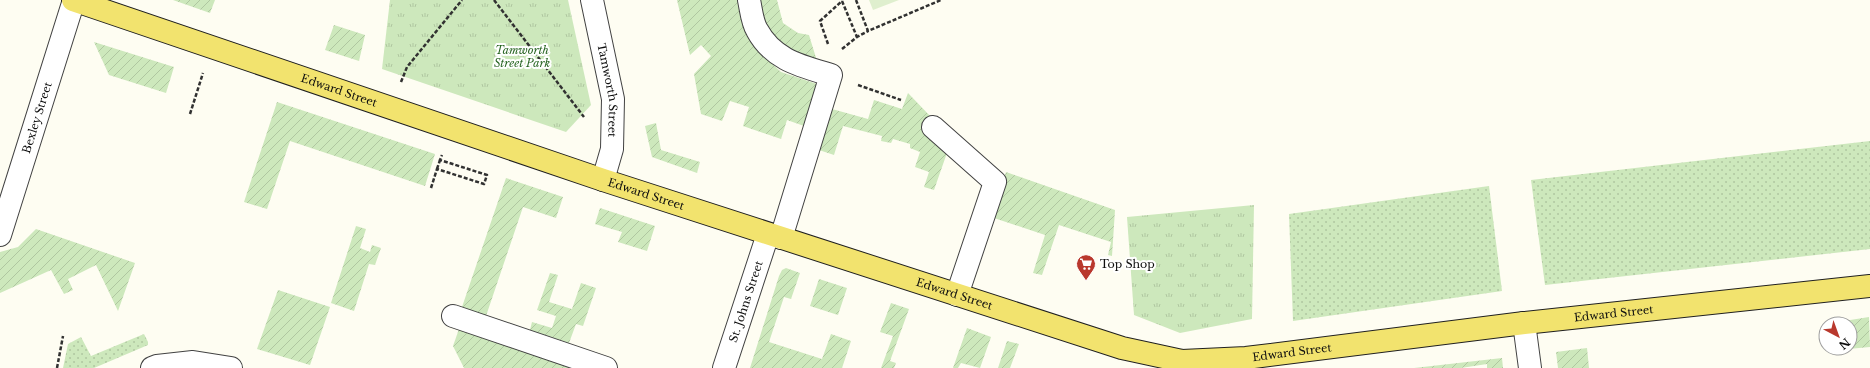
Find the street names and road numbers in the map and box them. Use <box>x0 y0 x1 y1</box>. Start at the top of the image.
street label: Tamworth Street <box>594 42 620 138</box>
street label: Edward Street <box>299 71 380 110</box>
street label: Bexley Street <box>19 79 55 155</box>
street label: Edward Street <box>606 175 687 213</box>
street label: St. Johns Street <box>726 258 766 344</box>
street label: Edward Street <box>914 275 995 313</box>
street label: Edward Street <box>1573 302 1655 325</box>
street label: Edward Street <box>1252 340 1333 364</box>

